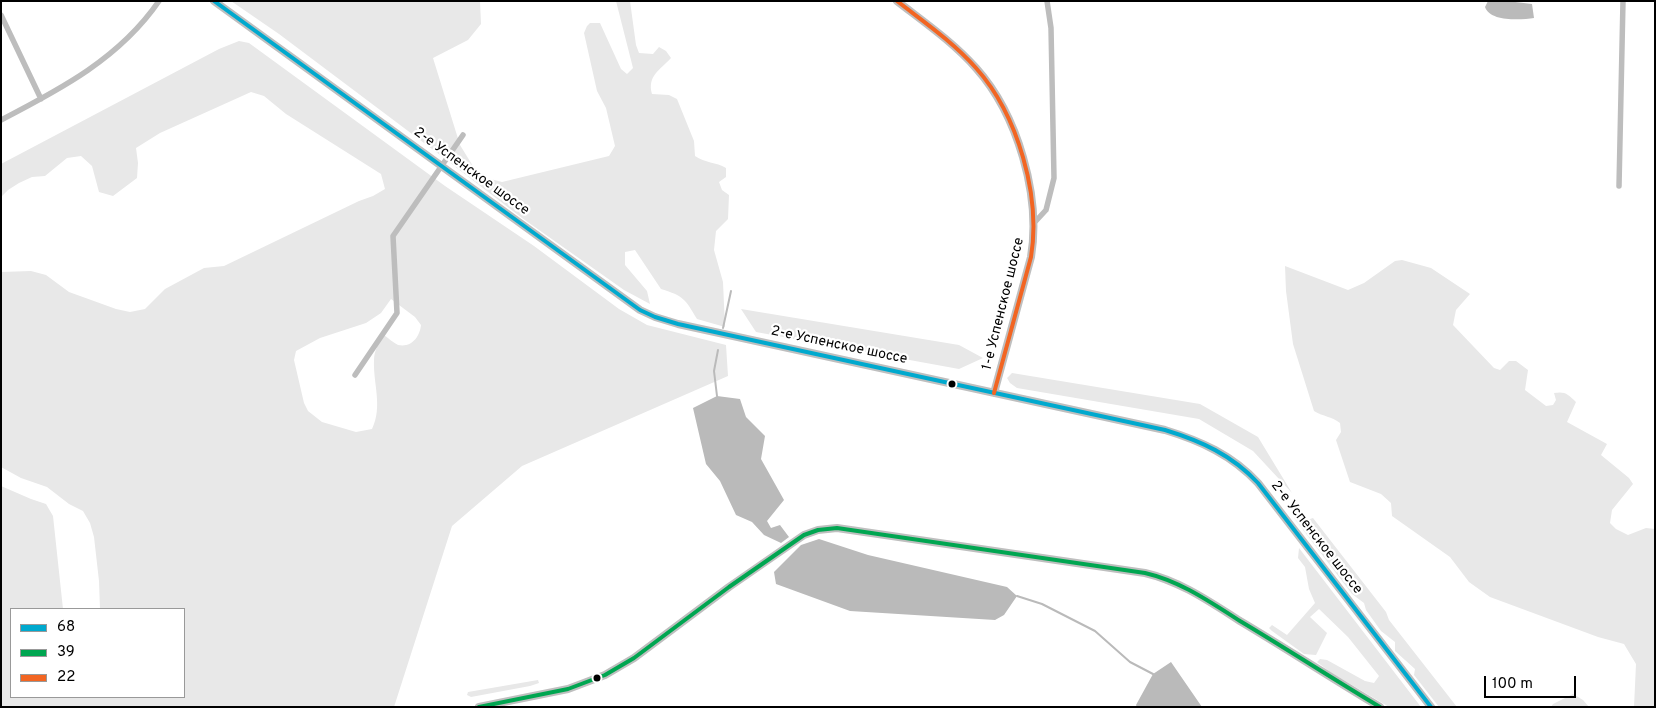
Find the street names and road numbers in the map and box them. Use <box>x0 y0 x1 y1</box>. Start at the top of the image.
street label: 2-е Успенское шоссе <box>410 124 532 220</box>
street label: 1-е Успенское шоссе <box>979 236 1029 372</box>
street label: 2-е Успенское шоссе <box>769 323 909 369</box>
street label: 2-е Успенское шоссе <box>1267 478 1365 598</box>

